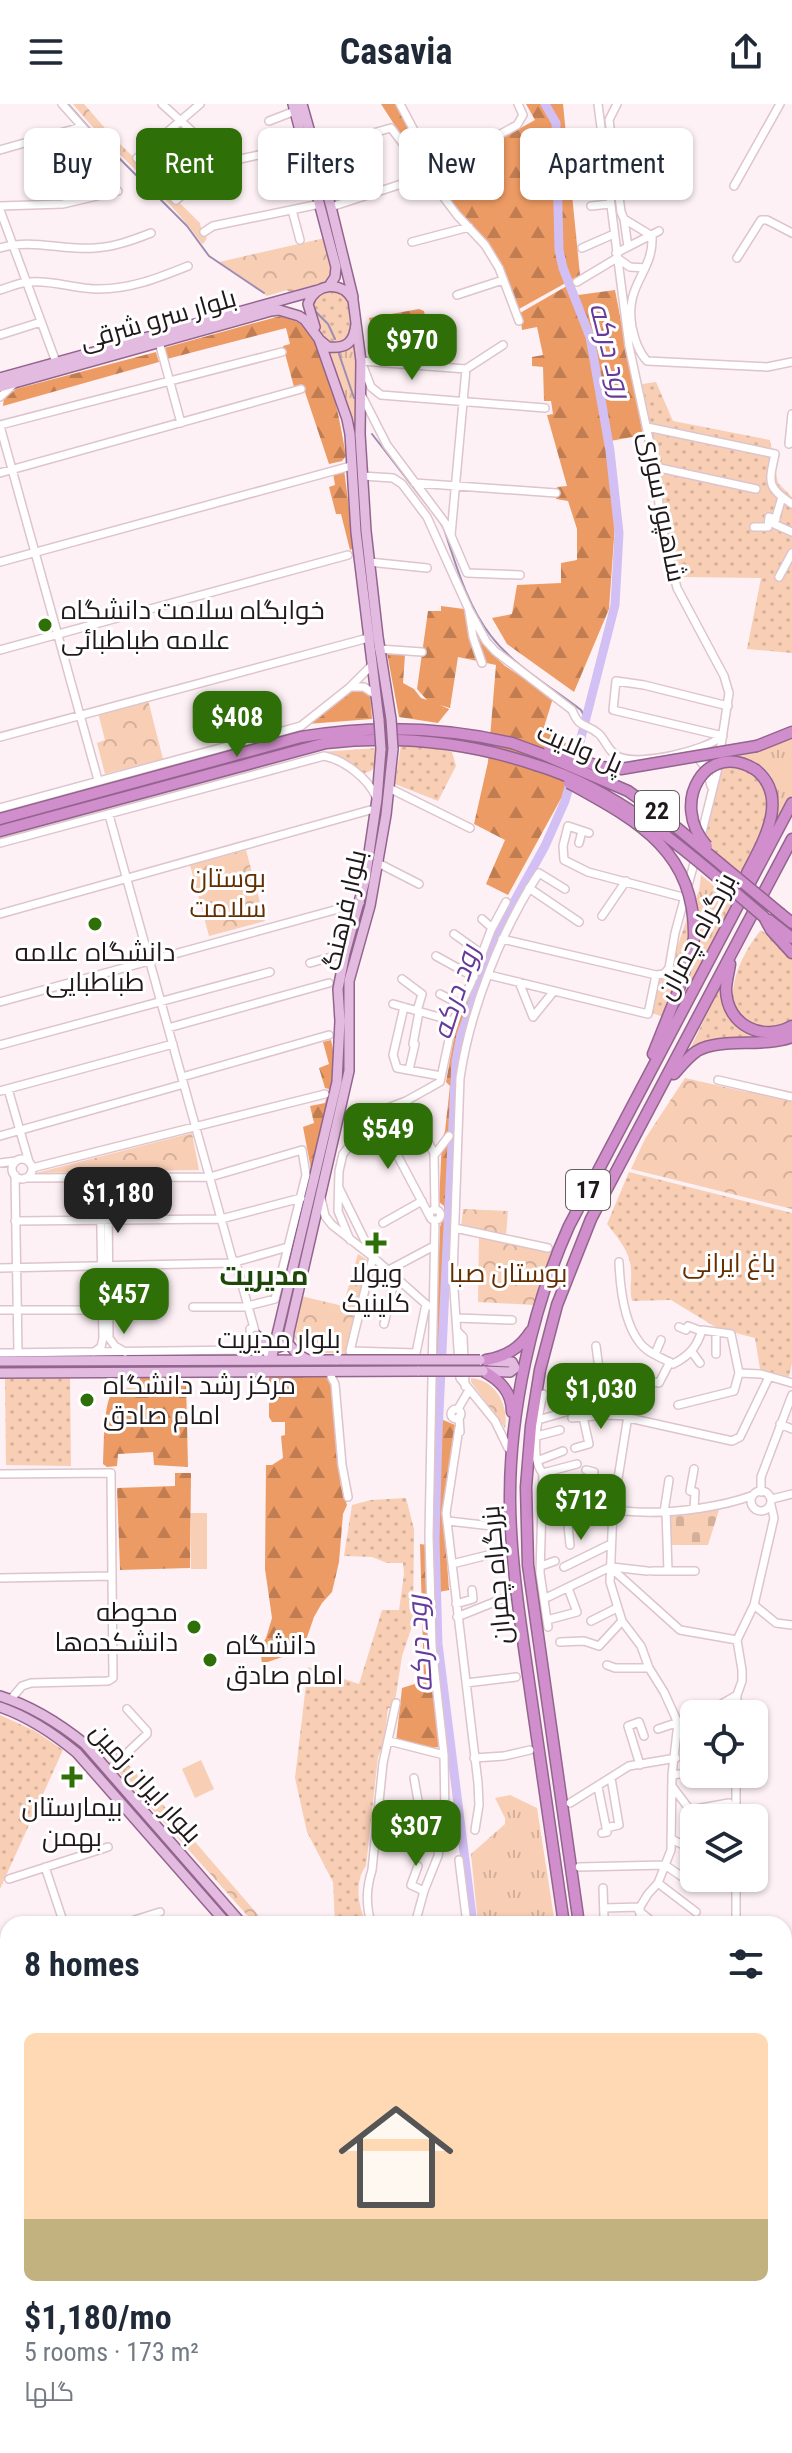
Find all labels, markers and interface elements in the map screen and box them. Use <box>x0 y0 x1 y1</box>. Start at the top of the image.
icon: menu <box>24 30 68 74</box>
icon: share <box>724 30 768 74</box>
text: Casavia <box>340 31 452 73</box>
chip: Buy <box>24 128 120 200</box>
chip: Rent <box>136 128 242 200</box>
chip: Filters <box>258 128 383 200</box>
chip: New <box>399 128 504 200</box>
chip: Apartment <box>520 128 693 200</box>
street label: بلوار سرو شرقی <box>76 282 240 357</box>
water label: رود درکه <box>583 299 639 403</box>
pin: $970 <box>365 314 459 382</box>
text: $970 <box>386 325 438 355</box>
street label: شاهپور سوری <box>632 430 692 585</box>
place label: خوابگاه سلامت دانشگاه علامه طباطبائی <box>61 595 325 656</box>
marker: خوابگاه سلامت دانشگاه علامه طباطبائی <box>36 616 54 634</box>
pin: $408 <box>190 691 284 759</box>
text: $408 <box>211 702 263 732</box>
street label: پل ولایت <box>532 717 627 781</box>
road number: 22 <box>635 791 679 831</box>
street label: بلوار فرهنگ <box>316 847 372 973</box>
park label: بوستان سلامت <box>190 863 266 923</box>
street label: بزرگراه چمران <box>650 868 744 1005</box>
marker: دانشگاه علامه طباطبایی <box>86 915 104 933</box>
place label: دانشگاه علامه طباطبایی <box>15 937 175 998</box>
water label: رود درکه <box>425 939 487 1043</box>
pin: $549 <box>341 1103 435 1171</box>
text: $549 <box>362 1114 414 1144</box>
pin: $1,180 <box>53 1167 183 1235</box>
road number: 17 <box>566 1170 610 1210</box>
text: $1,180 <box>82 1178 154 1208</box>
marker: ویولا کلینیک <box>365 1232 387 1254</box>
park label: باغ ایرانی <box>682 1248 776 1280</box>
place label: ویولا کلینیک <box>342 1258 410 1318</box>
park label: بوستان صبا <box>449 1258 567 1288</box>
district label: مدیریت <box>219 1259 309 1292</box>
pin: $457 <box>77 1268 171 1336</box>
text: $457 <box>98 1279 150 1309</box>
street label: بلوار مدیریت <box>217 1324 341 1354</box>
pin: $1,030 <box>536 1363 666 1431</box>
place label: مرکز رشد دانشگاه امام صادق <box>103 1370 296 1433</box>
text: $1,030 <box>565 1374 637 1404</box>
marker: مرکز رشد دانشگاه امام صادق <box>78 1391 96 1409</box>
pin: $712 <box>534 1474 628 1542</box>
text: $712 <box>555 1485 607 1515</box>
street label: بزرگراه چمران <box>475 1504 519 1646</box>
water label: رود درکه <box>400 1593 439 1694</box>
place label: محوطه دانشکده‌ها <box>55 1597 178 1657</box>
marker: محوطه دانشکده‌ها <box>185 1618 203 1636</box>
place label: دانشگاه امام صادق <box>226 1630 344 1693</box>
marker: دانشگاه امام صادق <box>201 1651 219 1669</box>
map controls <box>680 1700 768 1892</box>
button: locate <box>680 1700 768 1788</box>
street label: بلوار ایران زمین <box>84 1717 208 1850</box>
marker: بیمارستان بهمن <box>61 1766 83 1788</box>
place label: بیمارستان بهمن <box>22 1792 122 1853</box>
pin: $307 <box>369 1800 463 1868</box>
button: layers <box>680 1804 768 1892</box>
text: $307 <box>390 1811 442 1841</box>
icon: filters <box>724 1942 768 1986</box>
text: 8 homes <box>24 1944 140 1984</box>
icon: home <box>324 2085 468 2229</box>
text: $1,180/mo <box>24 2297 172 2337</box>
text: 5 rooms · 173 m² <box>24 2337 199 2367</box>
text: گلها <box>24 2377 74 2407</box>

